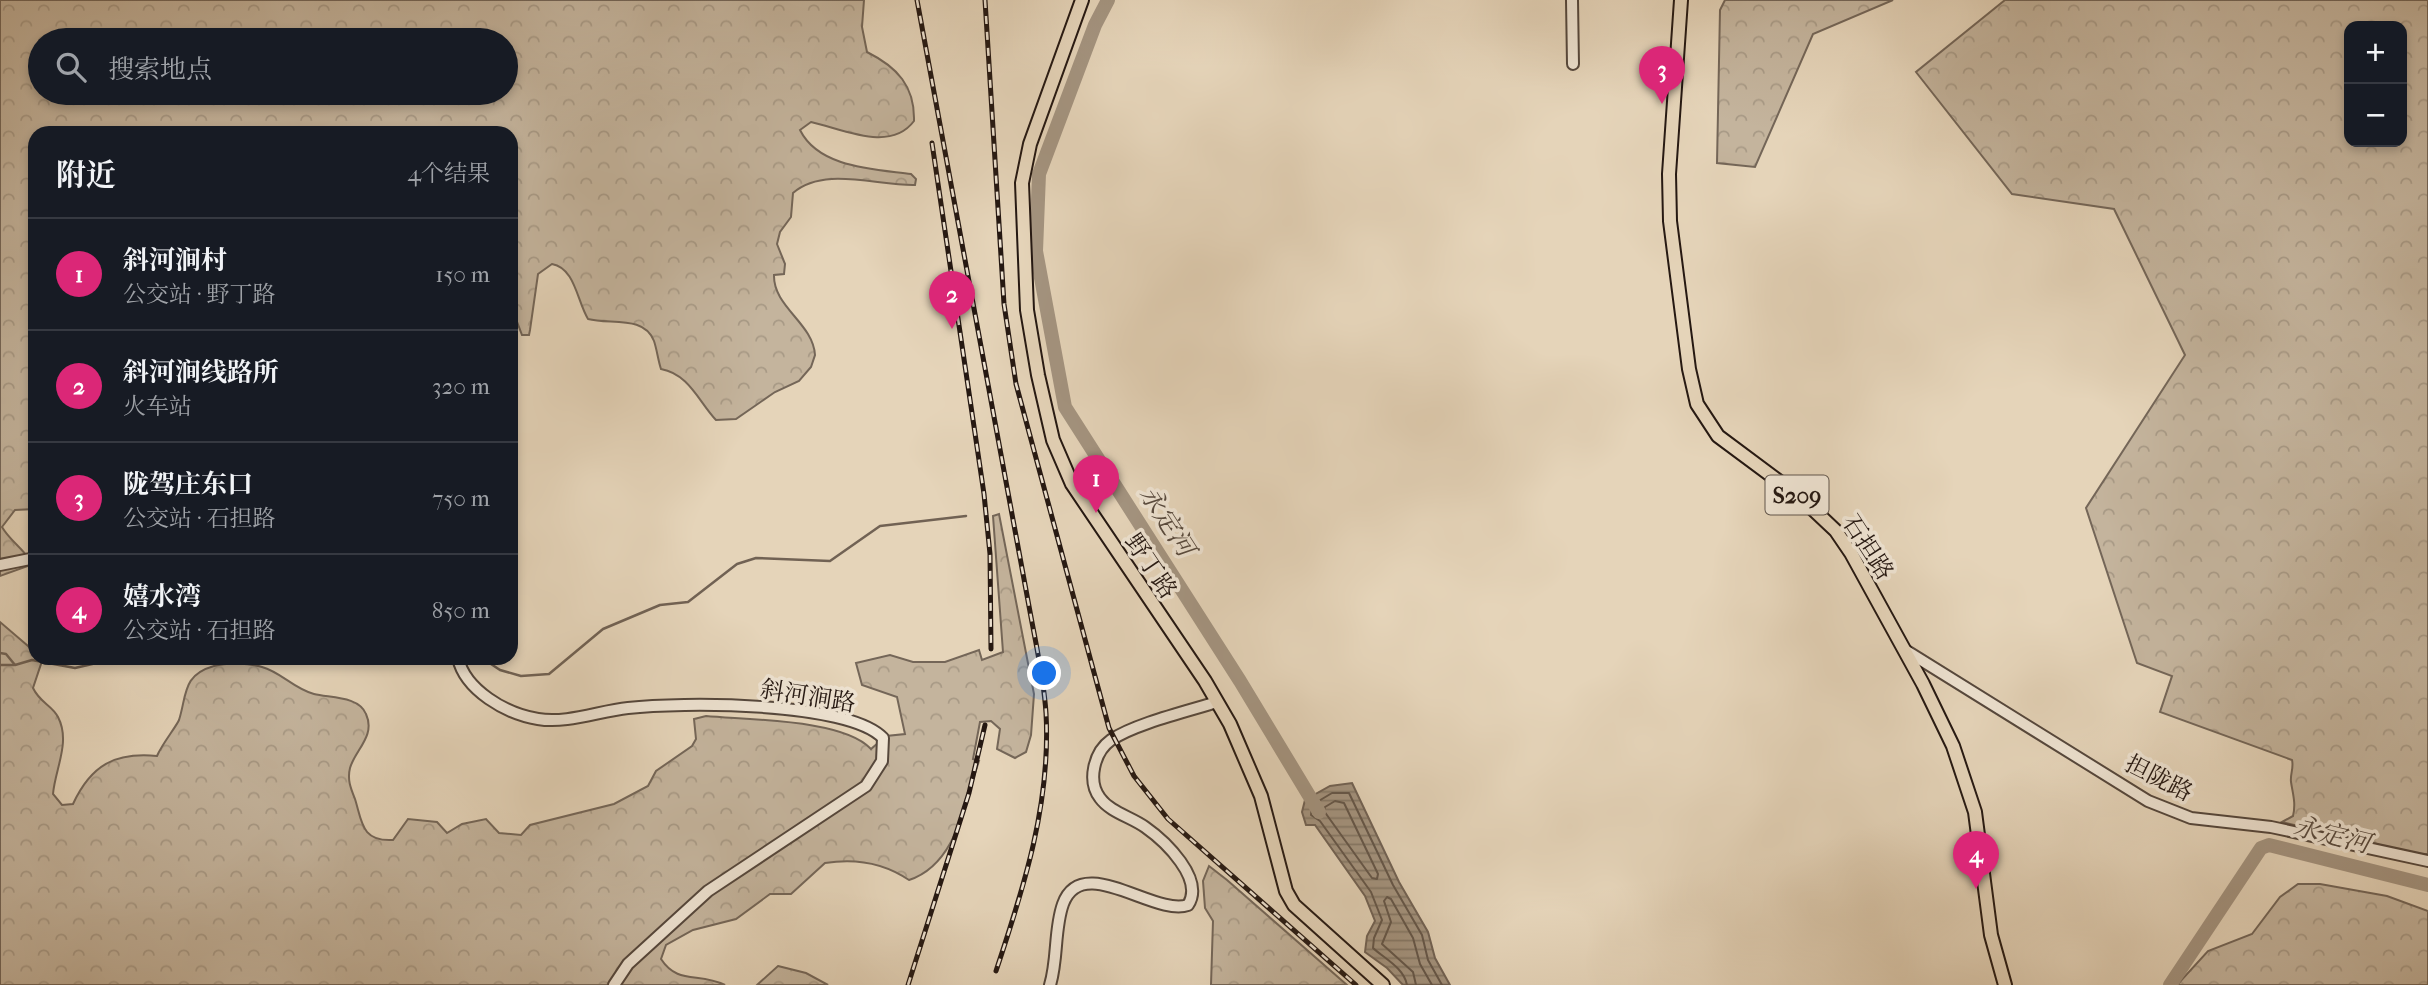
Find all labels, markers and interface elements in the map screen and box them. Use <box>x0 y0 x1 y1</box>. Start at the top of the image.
map controls <box>2344 21 2407 147</box>
button: + <box>2344 21 2407 84</box>
search box <box>28 28 518 105</box>
pin: 3 <box>1639 46 1685 104</box>
icon: search <box>52 48 90 86</box>
text: 搜索地点 <box>108 54 212 85</box>
button: − <box>2344 84 2407 147</box>
text: 附近 <box>56 158 116 193</box>
text: 4个结果 <box>407 160 490 187</box>
text: 斜河涧村 <box>123 245 227 276</box>
text: 1 <box>75 261 83 288</box>
text: 150 m <box>435 261 490 288</box>
pin: 2 <box>929 271 975 329</box>
text: 公交站 · 野丁路 <box>123 281 276 308</box>
text: 斜河涧线路所 <box>123 357 279 388</box>
text: 2 <box>73 373 85 400</box>
text: 320 m <box>432 373 490 400</box>
text: 火车站 <box>123 393 192 420</box>
pin: 1 <box>1073 455 1119 513</box>
text: 陇驾庄东口 <box>123 469 253 500</box>
road number: S209 <box>1766 475 1828 514</box>
water label: 永定河 <box>1133 480 1203 565</box>
text: 3 <box>74 485 84 512</box>
text: 750 m <box>432 485 490 512</box>
text: 公交站 · 石担路 <box>123 505 276 532</box>
street label: 石担路 <box>1837 509 1899 585</box>
street label: 野丁路 <box>1119 528 1183 604</box>
text: 嬉水湾 <box>123 581 201 612</box>
text: 4 <box>72 597 86 624</box>
text: 850 m <box>432 597 490 624</box>
text: 公交站 · 石担路 <box>123 617 276 644</box>
your location <box>1027 656 1061 690</box>
street label: 斜河涧路 <box>758 675 858 717</box>
street label: 担陇路 <box>2121 749 2197 807</box>
water label: 永定河 <box>2290 811 2377 860</box>
pin: 4 <box>1953 831 1999 889</box>

